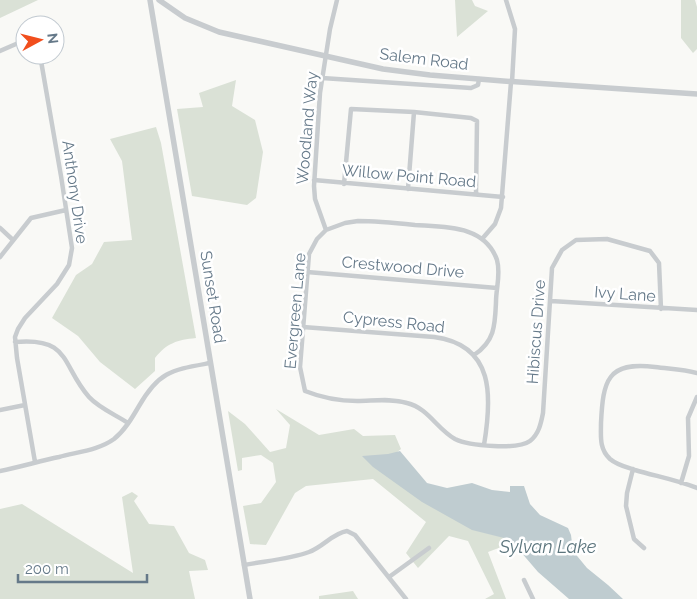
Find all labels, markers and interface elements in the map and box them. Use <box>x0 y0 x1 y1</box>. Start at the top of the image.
north arrow <box>15 15 65 65</box>
text: N <box>44 32 61 45</box>
street label: Salem Road <box>379 44 470 74</box>
street label: Woodland Way <box>293 70 321 185</box>
street label: Anthony Drive <box>58 139 92 245</box>
street label: Willow Point Road <box>341 161 477 191</box>
street label: Sunset Road <box>196 249 230 345</box>
street label: Evergreen Lane <box>280 252 310 370</box>
street label: Crestwood Drive <box>341 252 465 282</box>
street label: Hibiscus Drive <box>523 279 549 385</box>
street label: Ivy Lane <box>594 282 656 306</box>
street label: Cypress Road <box>342 307 446 337</box>
water label: Sylvan Lake <box>499 536 597 557</box>
scale bar <box>18 552 146 584</box>
text: 200 m <box>25 560 69 578</box>

